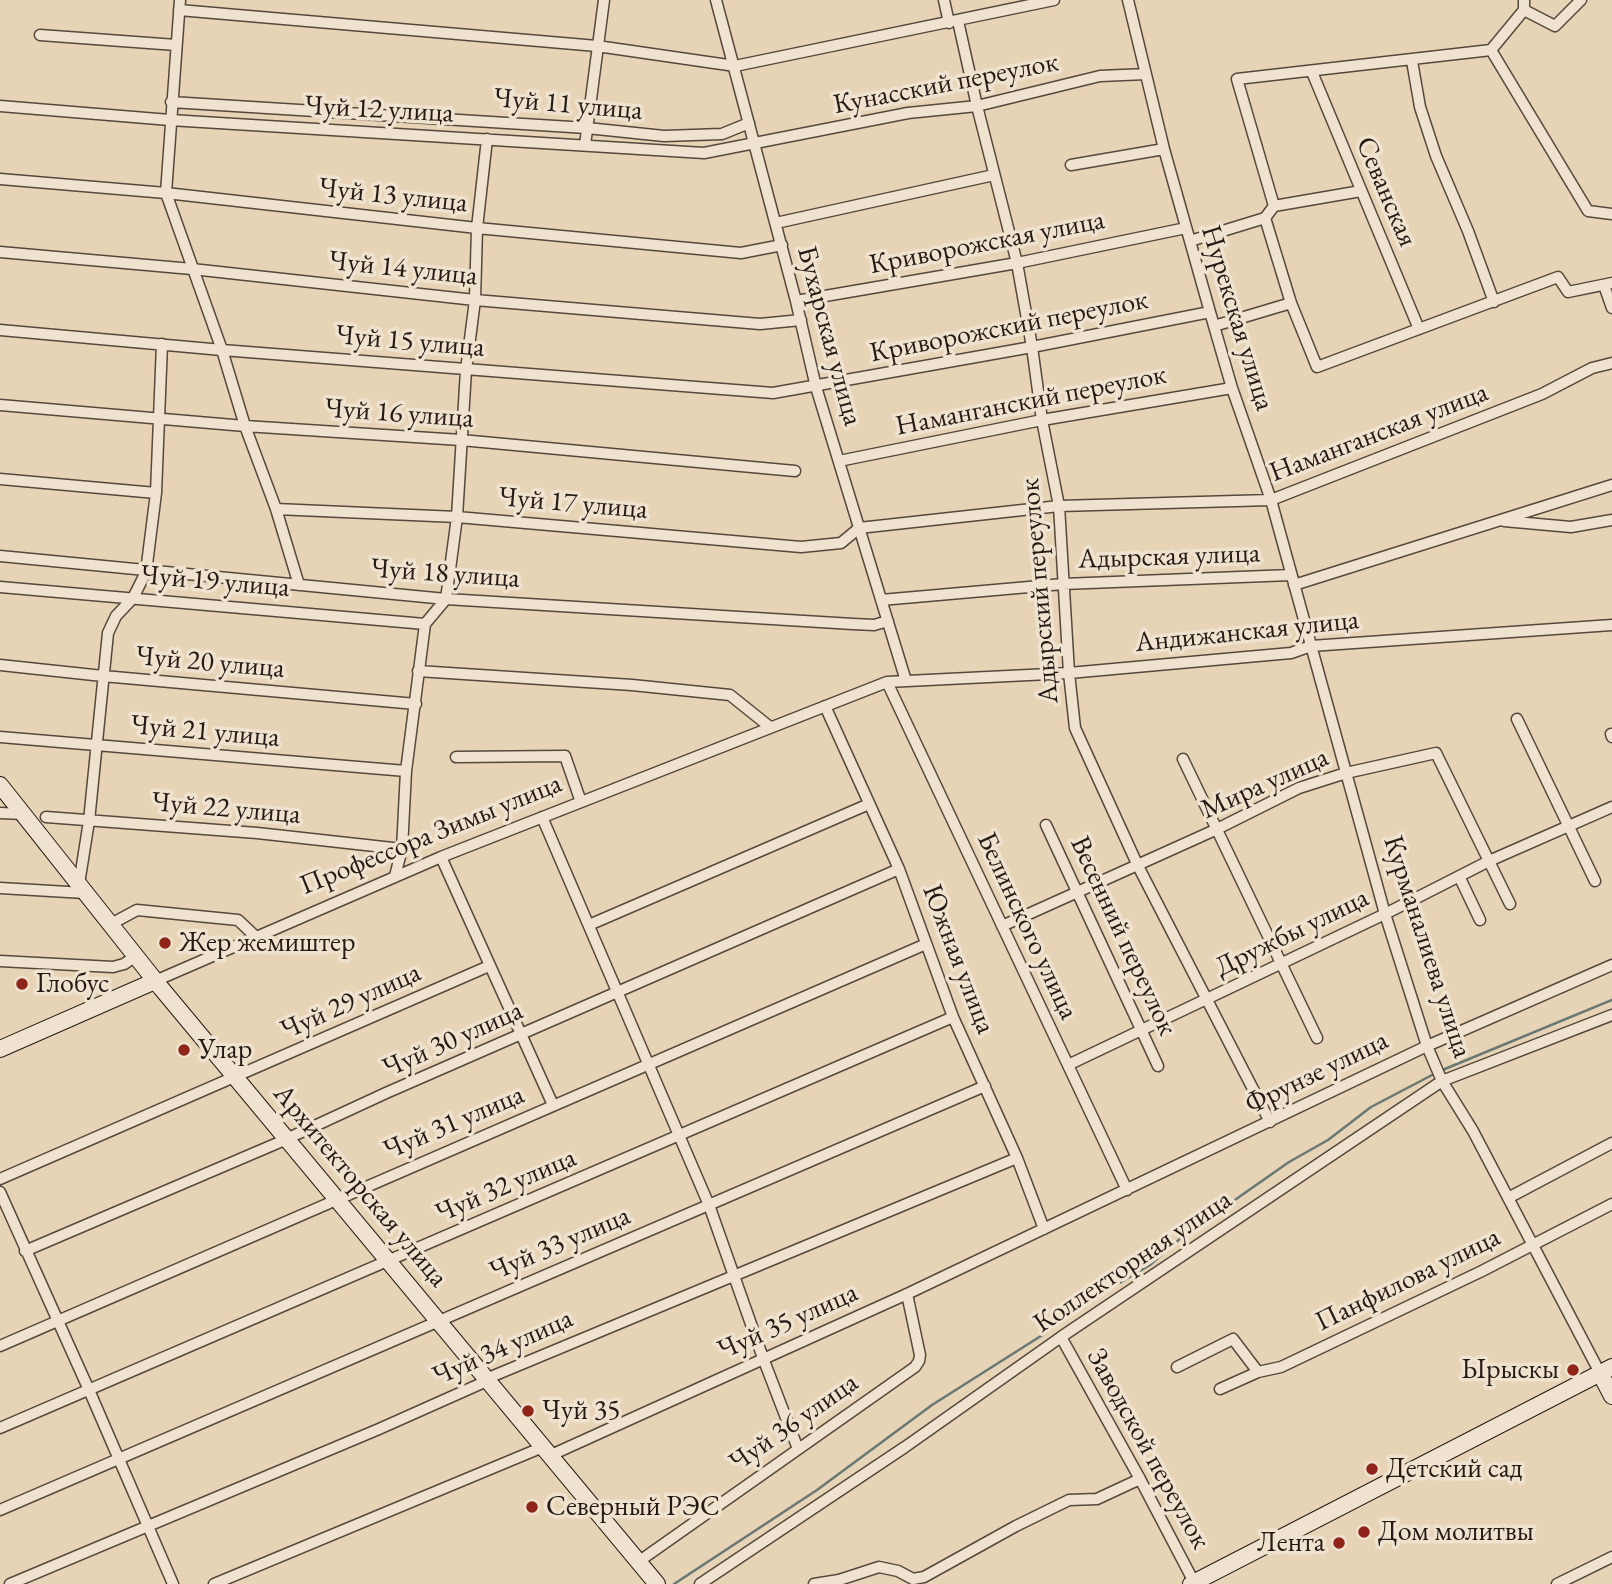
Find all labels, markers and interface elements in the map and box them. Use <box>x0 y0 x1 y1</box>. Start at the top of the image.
street label: Кунасский переулок <box>831 46 1061 122</box>
street label: Чуй 11 улица <box>492 82 644 128</box>
street label: Чуй 12 улица <box>303 89 455 131</box>
street label: Севанская <box>1348 132 1424 252</box>
street label: Чуй 13 улица <box>317 171 469 221</box>
street label: Криворожская улица <box>867 204 1107 282</box>
street label: Нурекская улица <box>1193 221 1281 415</box>
street label: Бухарская улица <box>789 242 869 430</box>
street label: Чуй 14 улица <box>327 244 479 294</box>
street label: Криворожский переулок <box>867 284 1151 370</box>
street label: Чуй 15 улица <box>334 319 486 365</box>
street label: Наманганский переулок <box>893 358 1169 444</box>
street label: Наманганская улица <box>1265 376 1493 490</box>
street label: Чуй 16 улица <box>323 392 475 436</box>
street label: Адырский переулок <box>1013 477 1067 705</box>
street label: Чуй 17 улица <box>497 481 649 527</box>
street label: Адырская улица <box>1077 537 1261 577</box>
street label: Чуй 18 улица <box>369 552 521 596</box>
street label: Чуй 19 улица <box>139 559 291 605</box>
street label: Андижанская улица <box>1133 604 1361 660</box>
street label: Чуй 20 улица <box>134 640 286 686</box>
street label: Чуй 21 улица <box>129 709 281 755</box>
street label: Мира улица <box>1196 741 1334 827</box>
street label: Профессора Зимы улица <box>295 767 567 903</box>
street label: Чуй 22 улица <box>150 786 302 832</box>
street label: Белинского улица <box>969 827 1085 1025</box>
street label: Весенний переулок <box>1062 831 1184 1041</box>
street label: Курманалиева улица <box>1375 832 1479 1062</box>
street label: Южная улица <box>914 879 1002 1039</box>
street label: Дружбы улица <box>1210 881 1374 985</box>
place label: Жер жемиштер <box>179 926 356 960</box>
marker: Жер жемиштер <box>157 935 173 951</box>
street label: Чуй 29 улица <box>276 956 426 1048</box>
place label: Глобус <box>36 967 109 1001</box>
marker: Глобус <box>14 976 30 992</box>
street label: Чуй 30 улица <box>378 994 528 1086</box>
street label: Фрунзе улица <box>1240 1024 1394 1122</box>
place label: Улар <box>198 1033 252 1067</box>
marker: Улар <box>176 1042 192 1058</box>
street label: Архитекторская улица <box>265 1078 455 1294</box>
street label: Чуй 31 улица <box>379 1078 529 1168</box>
street label: Чуй 32 улица <box>431 1141 581 1231</box>
street label: Коллекторная улица <box>1028 1183 1238 1341</box>
street label: Чуй 33 улица <box>485 1199 635 1289</box>
street label: Панфилова улица <box>1310 1221 1506 1339</box>
street label: Чуй 35 улица <box>713 1276 863 1368</box>
street label: Чуй 34 улица <box>428 1302 578 1394</box>
street label: Заводской переулок <box>1079 1343 1217 1555</box>
place label: Ырыскы <box>1461 1353 1559 1387</box>
marker: Ырыскы <box>1565 1362 1581 1378</box>
street label: Чуй 36 улица <box>723 1366 865 1480</box>
place label: Чуй 35 <box>542 1394 621 1428</box>
marker: Чуй 35 <box>520 1403 536 1419</box>
place label: Детский сад <box>1386 1452 1523 1486</box>
marker: Детский сад <box>1364 1461 1380 1477</box>
place label: Северный РЭС <box>546 1490 720 1524</box>
marker: Северный РЭС <box>524 1499 540 1515</box>
place label: Дом молитвы <box>1378 1515 1534 1549</box>
marker: Дом молитвы <box>1356 1524 1372 1540</box>
place label: Лента <box>1257 1526 1325 1560</box>
marker: Лента <box>1331 1535 1347 1551</box>

